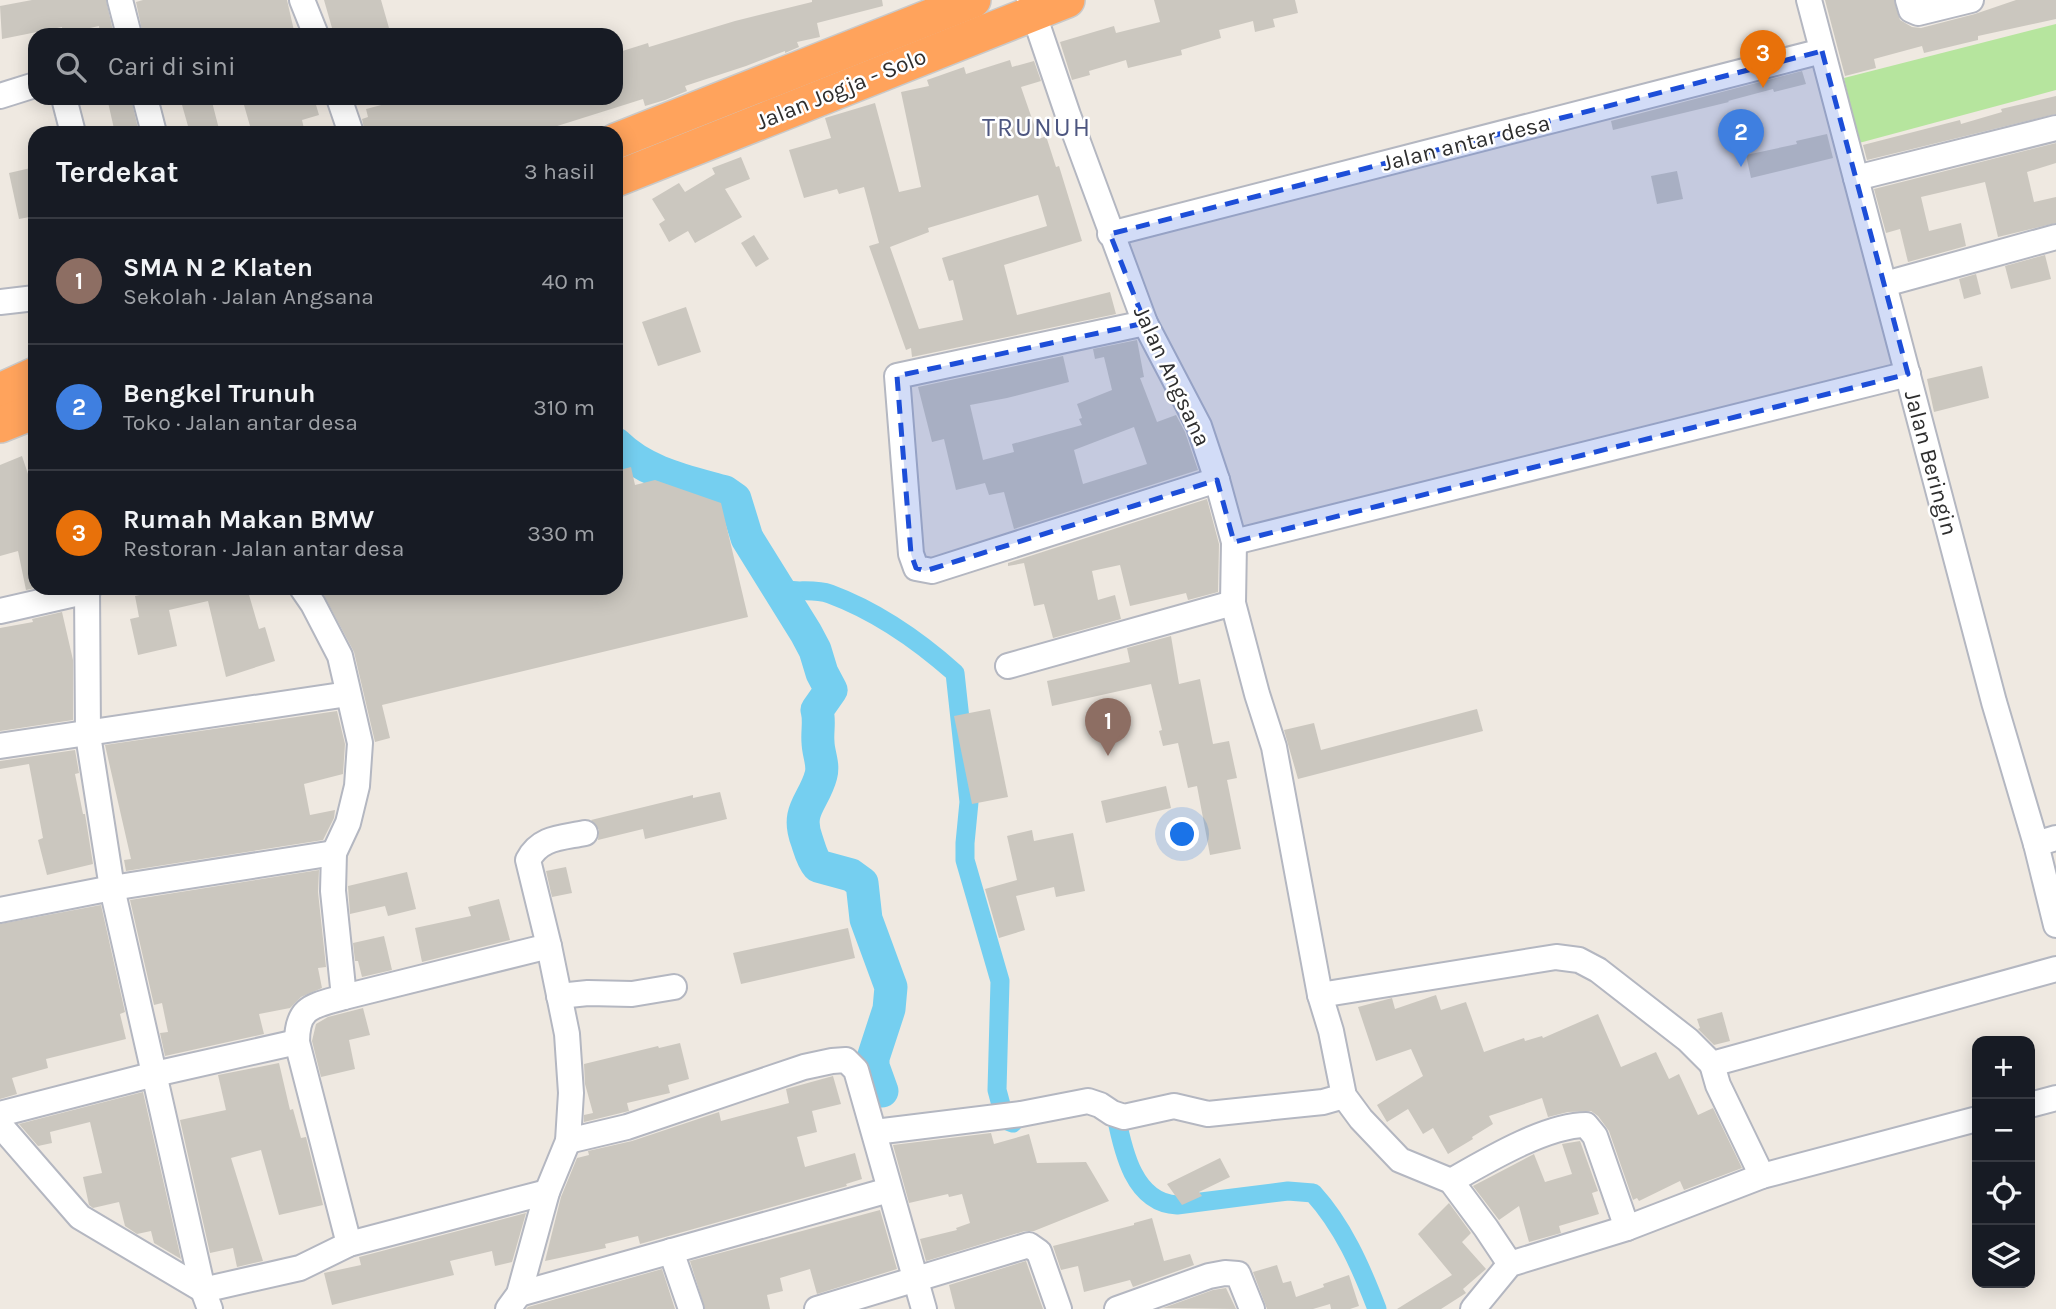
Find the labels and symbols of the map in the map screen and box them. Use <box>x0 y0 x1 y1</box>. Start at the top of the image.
pin: 3 <box>1740 30 1786 88</box>
street label: Jalan Jogja - Solo <box>752 43 930 135</box>
street label: Jalan antar desa <box>1379 109 1553 177</box>
pin: 2 <box>1718 109 1764 167</box>
district label: TRUNUH <box>982 112 1092 143</box>
street label: Jalan Angsana <box>1128 302 1216 450</box>
street label: Jalan Beringin <box>1899 387 1963 539</box>
pin: 1 <box>1085 698 1131 756</box>
your location <box>1165 817 1199 851</box>

